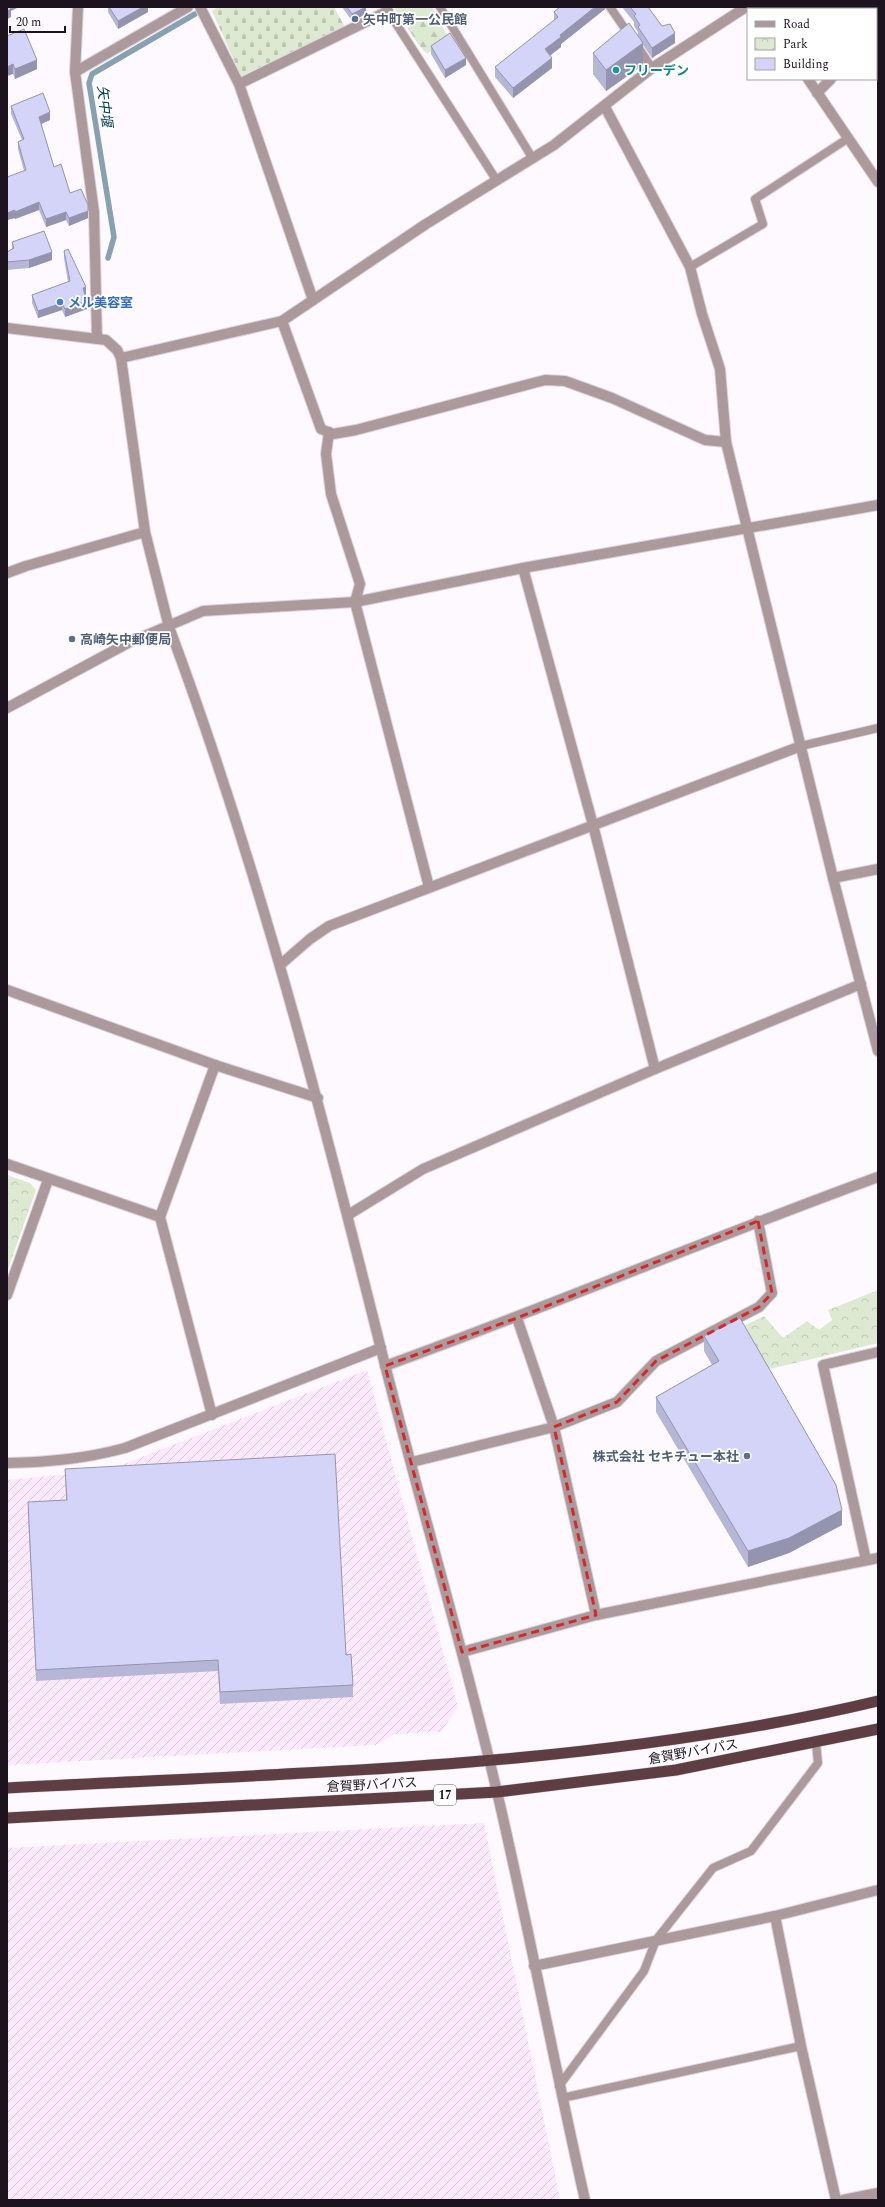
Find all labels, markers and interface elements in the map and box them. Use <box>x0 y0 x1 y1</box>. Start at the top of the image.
scale bar <box>10 8 65 34</box>
legend <box>747 8 877 80</box>
place label: 矢中町第一公民館 <box>363 10 467 30</box>
text: 20 m <box>16 13 41 32</box>
marker: 矢中町第一公民館 <box>350 14 360 24</box>
text: Road <box>783 15 810 34</box>
text: Park <box>783 35 808 54</box>
text: Building <box>783 55 829 74</box>
place label: フリーデン <box>624 61 689 81</box>
marker: フリーデン <box>611 65 621 75</box>
water label: 矢中堰 <box>92 84 118 131</box>
place label: メル美容室 <box>68 293 133 313</box>
marker: メル美容室 <box>55 297 65 307</box>
place label: 高崎矢中郵便局 <box>80 630 171 650</box>
marker: 高崎矢中郵便局 <box>67 634 77 644</box>
place label: 株式会社 セキチュー本社 <box>593 1447 739 1467</box>
marker: 株式会社 セキチュー本社 <box>742 1451 752 1461</box>
street label: 倉賀野バイパス <box>647 1734 740 1770</box>
street label: 倉賀野バイパス <box>326 1773 418 1797</box>
road number: 17 <box>434 1785 456 1805</box>

